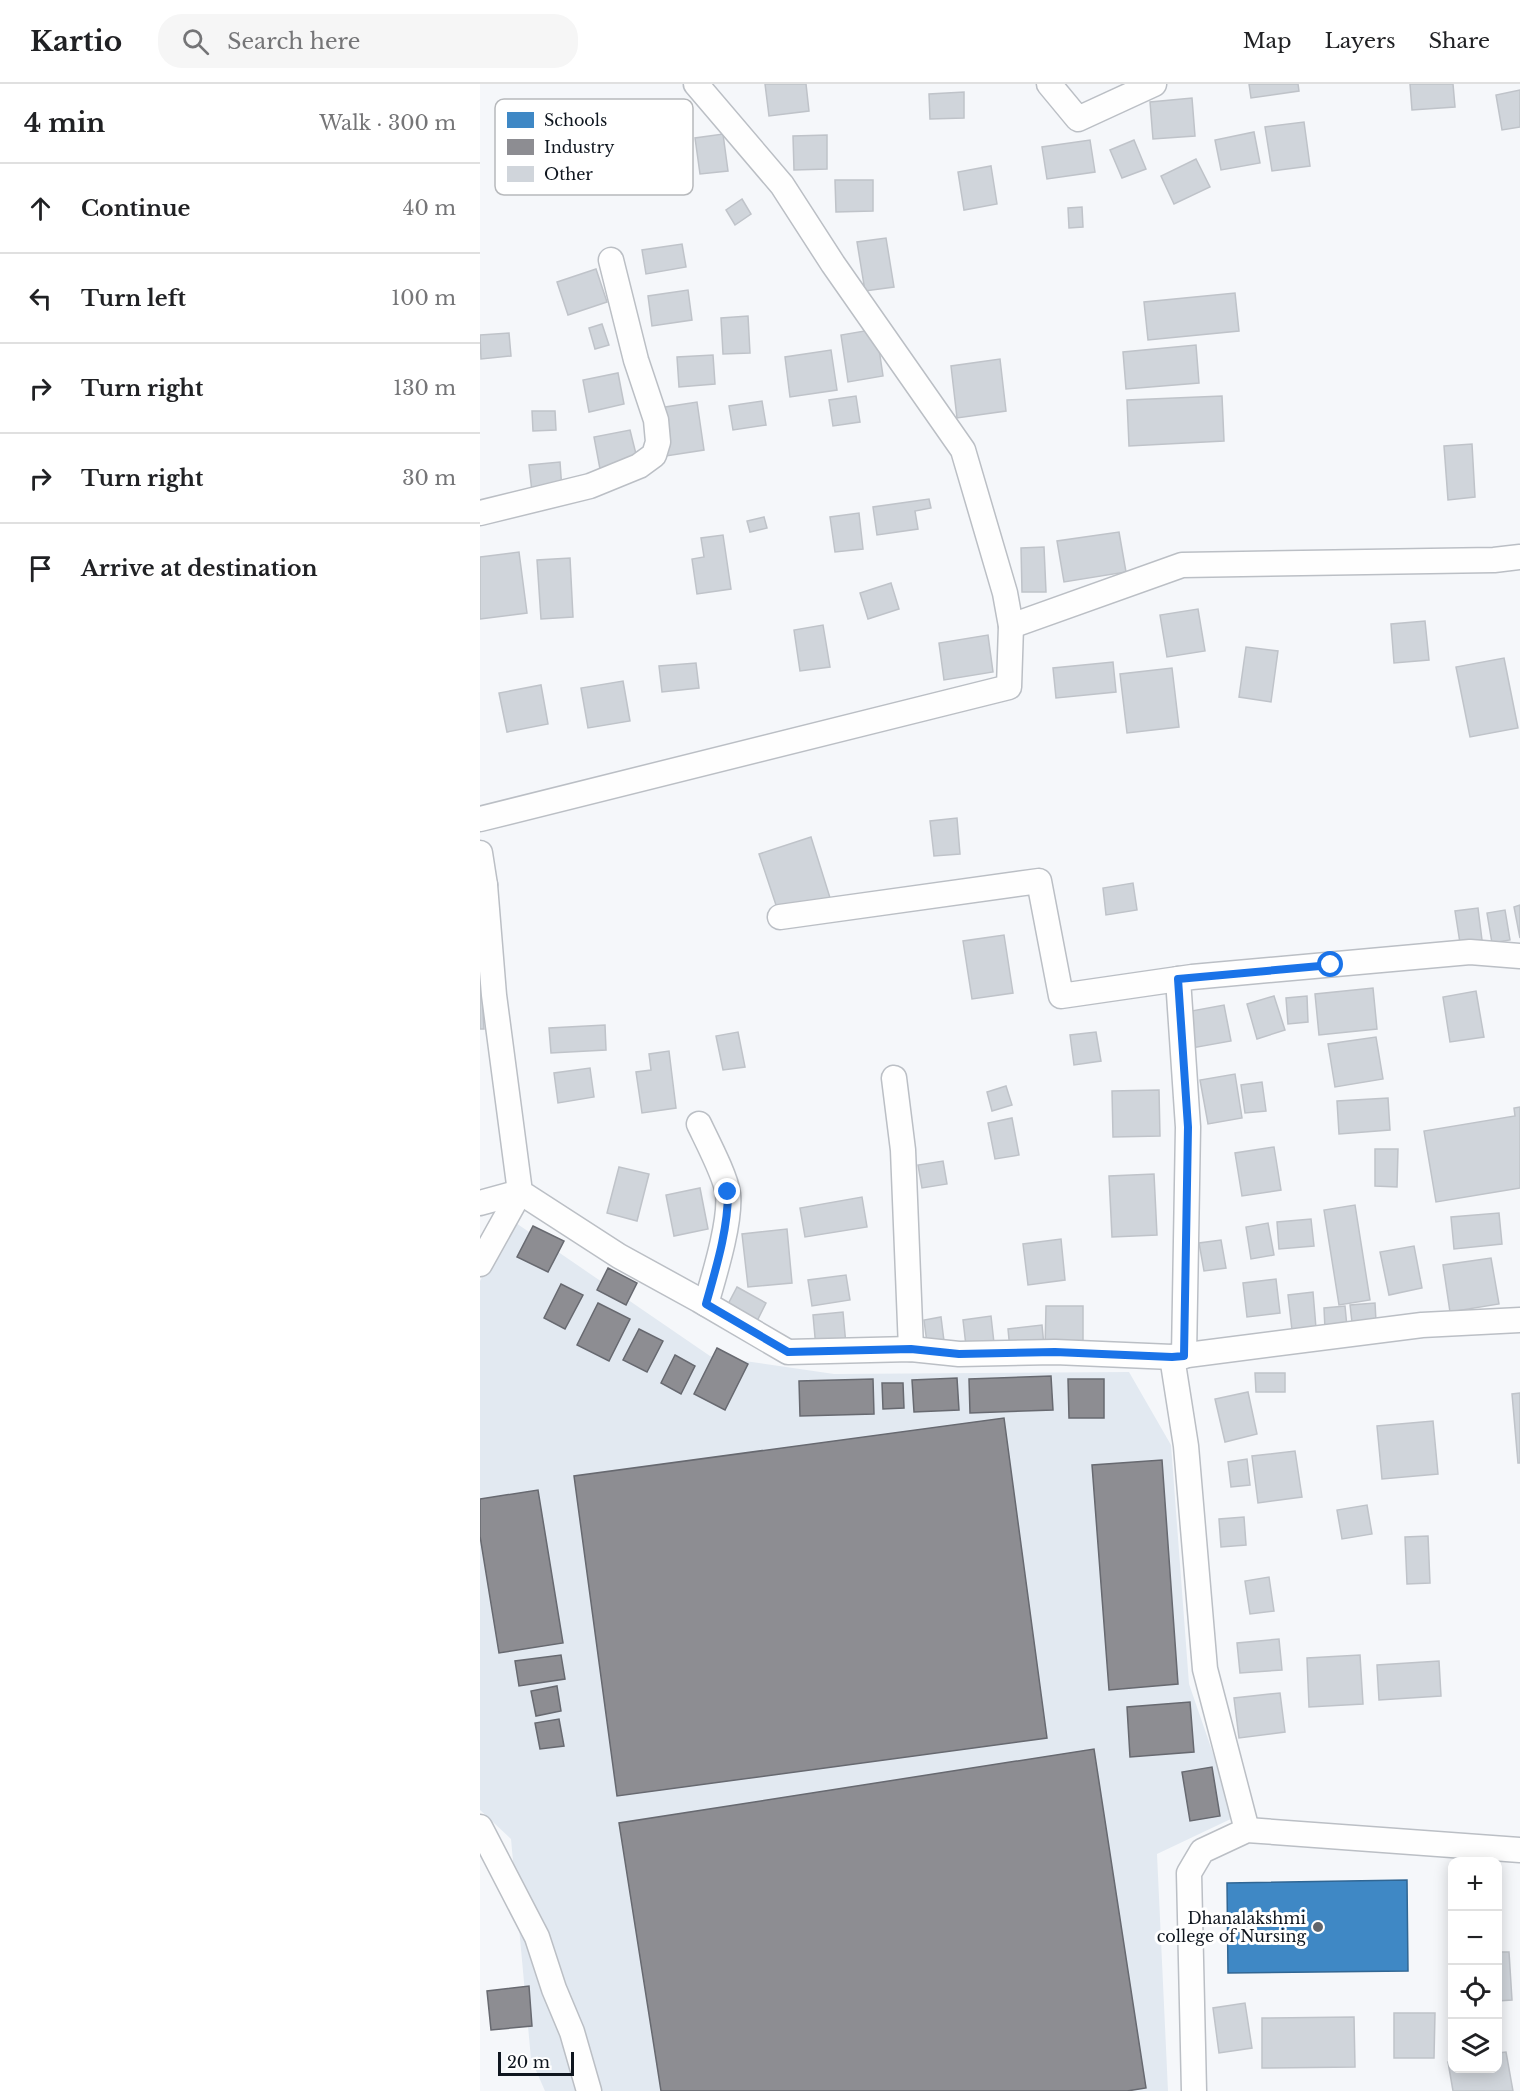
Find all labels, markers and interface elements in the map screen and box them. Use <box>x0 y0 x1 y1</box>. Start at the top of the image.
search box <box>158 14 578 68</box>
text: Kartio <box>30 24 122 59</box>
icon: search <box>179 25 212 58</box>
text: Search here <box>227 28 360 55</box>
text: Map <box>1243 28 1292 54</box>
text: Layers <box>1325 28 1396 54</box>
text: Share <box>1429 28 1490 54</box>
legend <box>495 99 693 195</box>
text: 4 min <box>24 107 105 139</box>
text: Schools <box>544 110 607 130</box>
text: Walk · 300 m <box>319 111 456 135</box>
text: Industry <box>544 137 615 157</box>
text: Other <box>544 164 593 184</box>
icon: ahead <box>24 192 57 225</box>
text: Continue <box>81 195 190 222</box>
text: 40 m <box>403 196 456 220</box>
icon: left <box>24 282 57 315</box>
text: Turn left <box>81 285 186 312</box>
text: 100 m <box>391 286 456 310</box>
icon: right <box>24 372 57 405</box>
text: Turn right <box>81 375 203 402</box>
text: 130 m <box>393 376 456 400</box>
icon: right <box>24 462 57 495</box>
text: Turn right <box>81 465 203 492</box>
text: 30 m <box>402 466 456 490</box>
icon: arrive <box>24 552 57 585</box>
text: Arrive at destination <box>81 555 318 582</box>
route start <box>1317 951 1343 977</box>
route end <box>714 1178 740 1204</box>
map controls <box>1448 1857 1502 2073</box>
button: + <box>1448 1857 1502 1911</box>
place label: Dhanalakshmi college of Nursing <box>1157 1908 1307 1946</box>
button: − <box>1448 1911 1502 1965</box>
marker: Dhanalakshmi college of Nursing <box>1311 1920 1325 1934</box>
button: locate <box>1448 1965 1502 2019</box>
button: layers <box>1448 2019 1502 2073</box>
scale bar <box>498 2049 574 2076</box>
text: 20 m <box>507 2052 550 2072</box>

